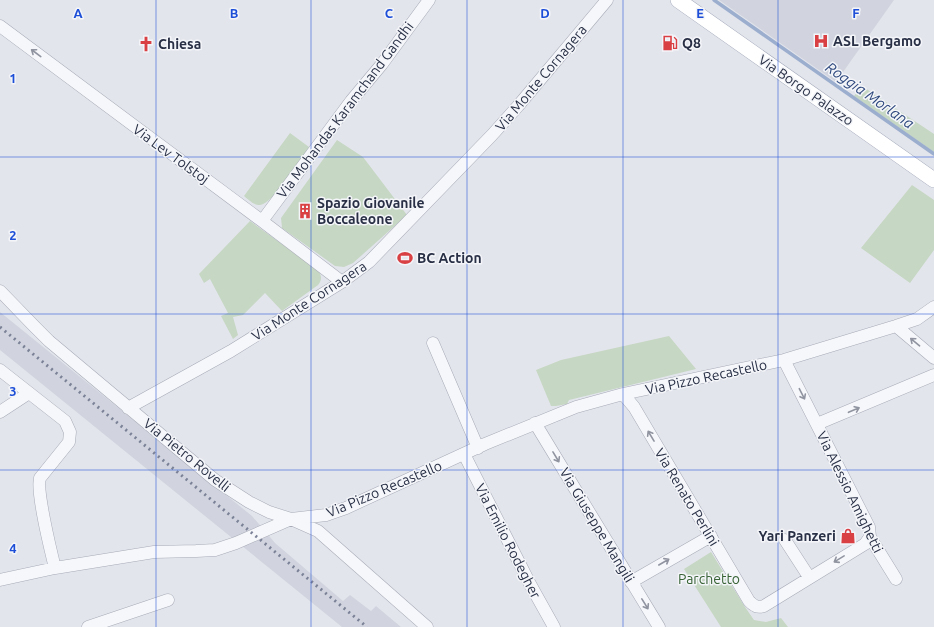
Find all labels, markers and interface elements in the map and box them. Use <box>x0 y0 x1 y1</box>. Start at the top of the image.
text: A <box>73 6 83 20</box>
text: B <box>230 6 239 20</box>
text: C <box>385 6 394 20</box>
text: D <box>540 6 550 20</box>
text: E <box>696 6 704 20</box>
text: F <box>852 6 860 20</box>
street label: Via Mohandas Karamchand Gandhi <box>273 19 417 201</box>
street label: Via Monte Cornagera <box>492 22 590 134</box>
hospital icon: ASL Bergamo <box>812 32 830 50</box>
place label: ASL Bergamo <box>833 33 921 49</box>
fuel station icon: Q8 <box>661 34 679 52</box>
church icon: Chiesa <box>137 35 155 53</box>
place label: Q8 <box>682 35 701 51</box>
place label: Chiesa <box>158 36 201 52</box>
one-way arrow <box>30 49 41 57</box>
street label: Via Borgo Palazzo <box>755 51 857 129</box>
water label: Roggia Morlana <box>823 58 917 132</box>
text: 1 <box>9 71 17 85</box>
street label: Via Lev Tolstoj <box>130 121 212 187</box>
place label: Spazio Giovanile Boccaleone <box>317 195 425 227</box>
building icon: Spazio Giovanile Boccaleone <box>296 202 314 220</box>
text: 2 <box>9 228 17 242</box>
sports icon: BC Action <box>396 249 414 267</box>
place label: BC Action <box>417 250 482 266</box>
street label: Via Monte Cornagera <box>249 258 369 344</box>
one-way arrow <box>910 338 920 347</box>
street label: Via Pizzo Recastello <box>644 356 768 398</box>
text: 3 <box>9 384 17 398</box>
one-way arrow <box>799 388 806 400</box>
one-way arrow <box>847 406 859 413</box>
street label: Via Pietro Rovelli <box>140 415 234 495</box>
street label: Via Alessio Amighetti <box>814 429 886 555</box>
one-way arrow <box>646 430 654 442</box>
street label: Via Renato Perlini <box>652 445 722 549</box>
one-way arrow <box>552 451 560 463</box>
street label: Via Pizzo Recastello <box>324 457 444 521</box>
street label: Via Giuseppe Mangili <box>556 465 638 585</box>
street label: Via Emilio Rodegher <box>472 481 544 602</box>
shop icon: Yari Panzeri <box>839 527 857 545</box>
place label: Yari Panzeri <box>759 528 836 544</box>
text: 4 <box>9 541 17 555</box>
one-way arrow <box>833 556 845 564</box>
one-way arrow <box>658 558 670 566</box>
park label: Parchetto <box>678 571 740 587</box>
one-way arrow <box>641 598 649 610</box>

